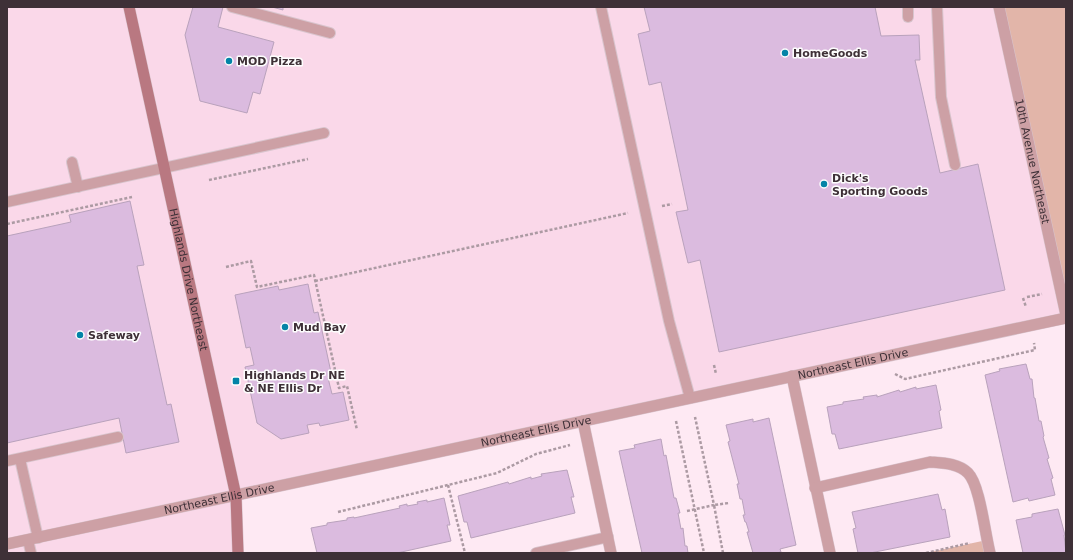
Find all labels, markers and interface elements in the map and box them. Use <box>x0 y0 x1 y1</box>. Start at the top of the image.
place label: HomeGoods <box>793 47 868 60</box>
marker: HomeGoods <box>780 48 790 58</box>
place label: MOD Pizza <box>237 55 302 68</box>
marker: MOD Pizza <box>224 56 234 66</box>
street label: 10th Avenue Northeast <box>1012 98 1052 226</box>
place label: Dick's Sporting Goods <box>832 172 928 198</box>
marker: Dick's Sporting Goods <box>819 179 829 189</box>
street label: Highlands Drive Northeast <box>166 207 210 353</box>
place label: Mud Bay <box>293 321 346 334</box>
marker: Mud Bay <box>280 322 290 332</box>
place label: Safeway <box>88 329 140 342</box>
marker: Safeway <box>75 330 85 340</box>
street label: Northeast Ellis Drive <box>797 346 910 382</box>
place label: Highlands Dr NE & NE Ellis Dr <box>244 369 345 395</box>
marker: Highlands Dr NE & NE Ellis Dr <box>231 376 241 386</box>
street label: Northeast Ellis Drive <box>480 413 593 450</box>
street label: Northeast Ellis Drive <box>163 481 276 517</box>

